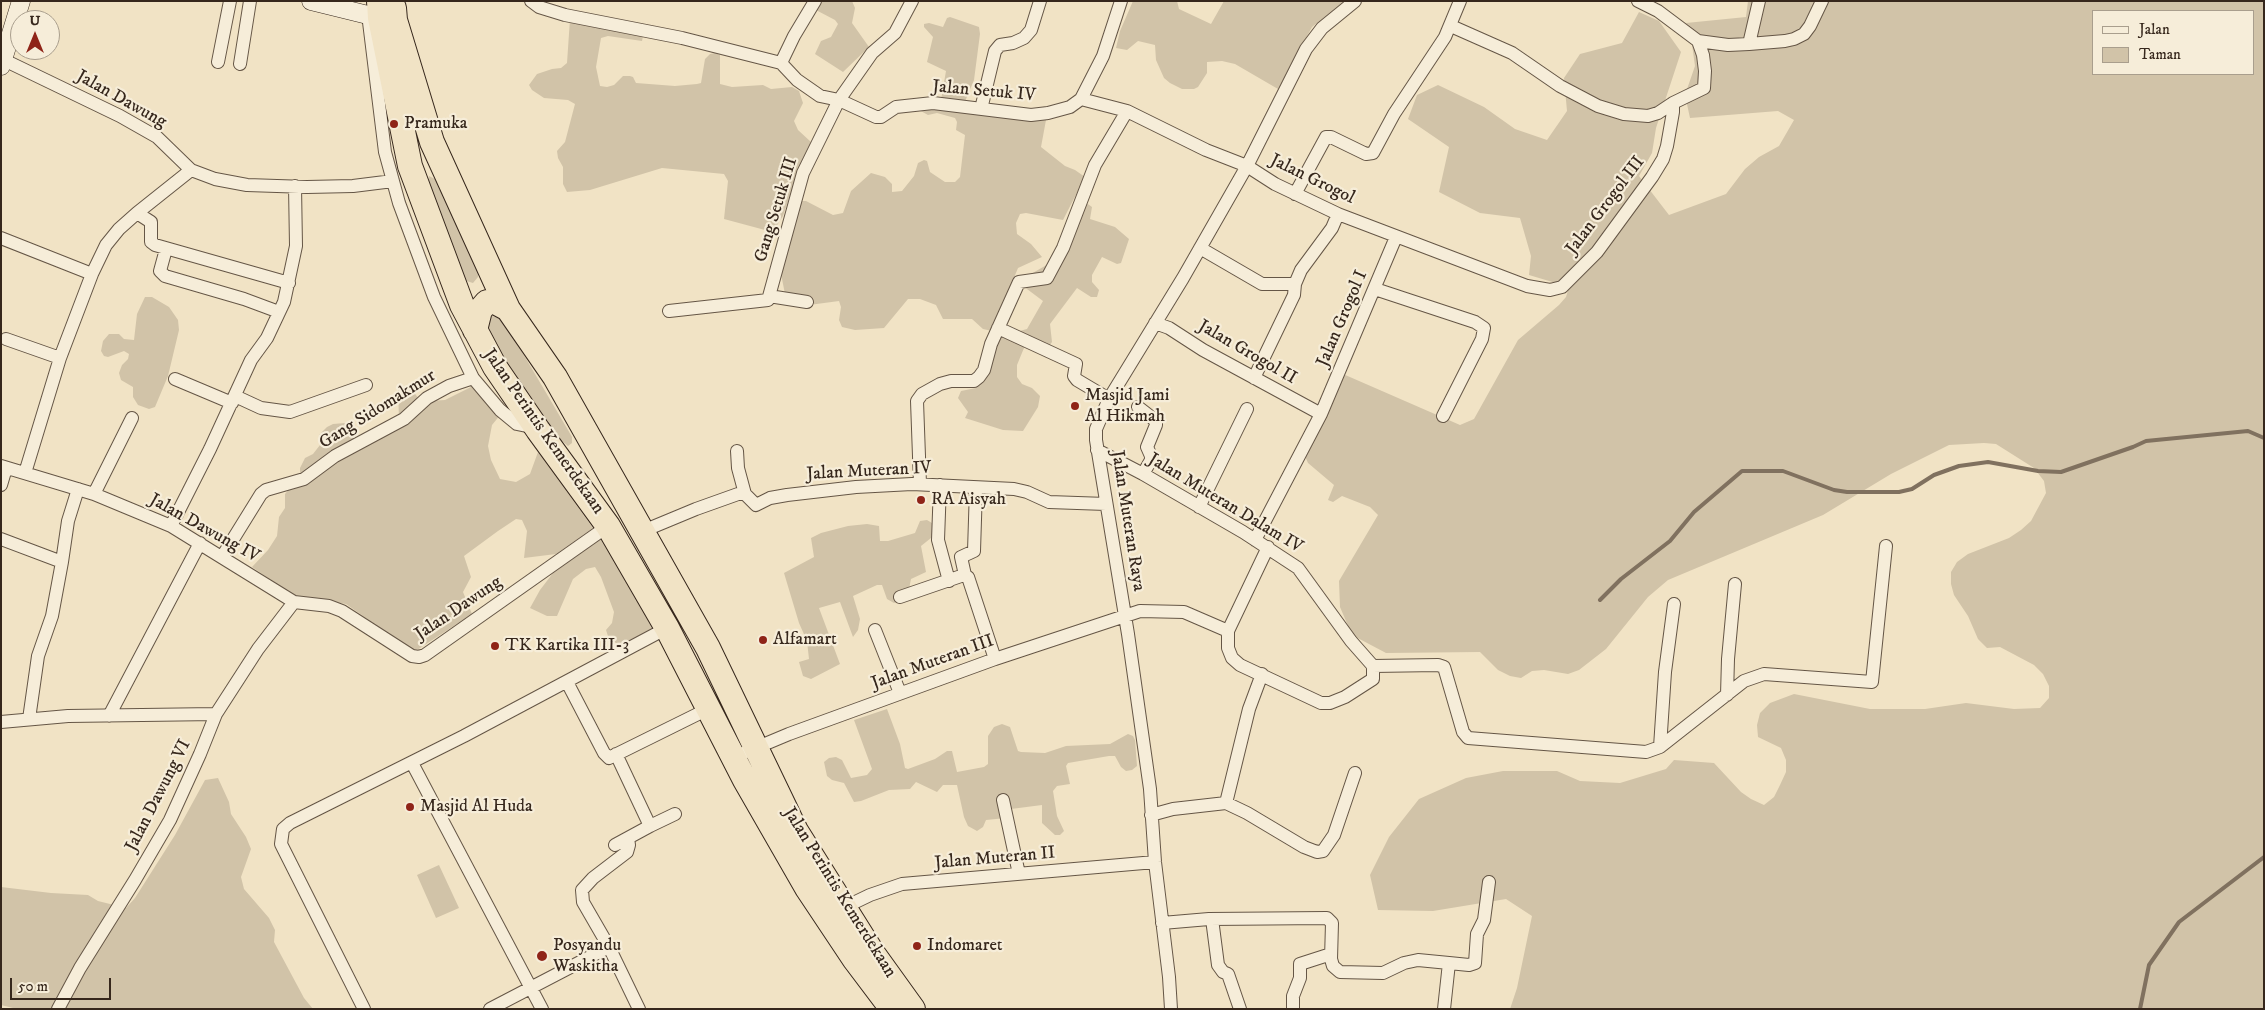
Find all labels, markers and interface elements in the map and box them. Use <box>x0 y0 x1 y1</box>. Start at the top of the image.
north arrow <box>10 10 60 60</box>
legend <box>2092 10 2255 75</box>
text: U <box>30 12 40 30</box>
text: Jalan <box>2139 20 2170 39</box>
text: Taman <box>2139 45 2181 64</box>
street label: Jalan Dawung <box>72 66 170 134</box>
street label: Jalan Setuk IV <box>931 77 1037 107</box>
place label: Pramuka <box>404 113 467 135</box>
marker: Pramuka <box>388 118 400 130</box>
street label: Jalan Grogol <box>1266 150 1358 210</box>
street label: Jalan Grogol III <box>1562 152 1650 260</box>
street label: Gang Setuk III <box>751 155 803 265</box>
street label: Jalan Grogol I <box>1313 267 1373 371</box>
street label: Jalan Grogol II <box>1194 316 1300 390</box>
street label: Jalan Perintis Kemerdekaan <box>478 345 608 519</box>
street label: Gang Sidomakmur <box>316 366 440 454</box>
place label: Masjid Jami Al Hikmah <box>1085 385 1169 428</box>
marker: Masjid Jami Al Hikmah <box>1069 400 1081 412</box>
street label: Jalan Muteran Raya <box>1105 449 1149 593</box>
street label: Jalan Muteran Dalam IV <box>1144 449 1306 559</box>
street label: Jalan Muteran IV <box>806 458 932 486</box>
place label: RA Aisyah <box>931 489 1006 511</box>
street label: Jalan Dawung IV <box>145 490 263 568</box>
marker: RA Aisyah <box>915 494 927 506</box>
street label: Jalan Dawung <box>411 572 507 646</box>
place label: Alfamart <box>773 629 837 651</box>
street label: Jalan Muteran III <box>869 631 997 695</box>
marker: Alfamart <box>757 634 769 646</box>
place label: TK Kartika III-3 <box>505 635 629 657</box>
marker: TK Kartika III-3 <box>489 640 501 652</box>
street label: Jalan Dawung VI <box>122 736 196 856</box>
place label: Masjid Al Huda <box>420 796 533 818</box>
marker: Masjid Al Huda <box>404 801 416 813</box>
street label: Jalan Perintis Kemerdekaan <box>778 804 900 982</box>
street label: Jalan Muteran II <box>934 843 1056 875</box>
place label: Posyandu Waskitha <box>553 935 621 978</box>
place label: Indomaret <box>927 935 1003 957</box>
marker: Indomaret <box>911 940 923 952</box>
marker: Posyandu Waskitha <box>535 949 549 963</box>
scale bar <box>12 968 114 1000</box>
text: 50 m <box>18 977 48 996</box>

